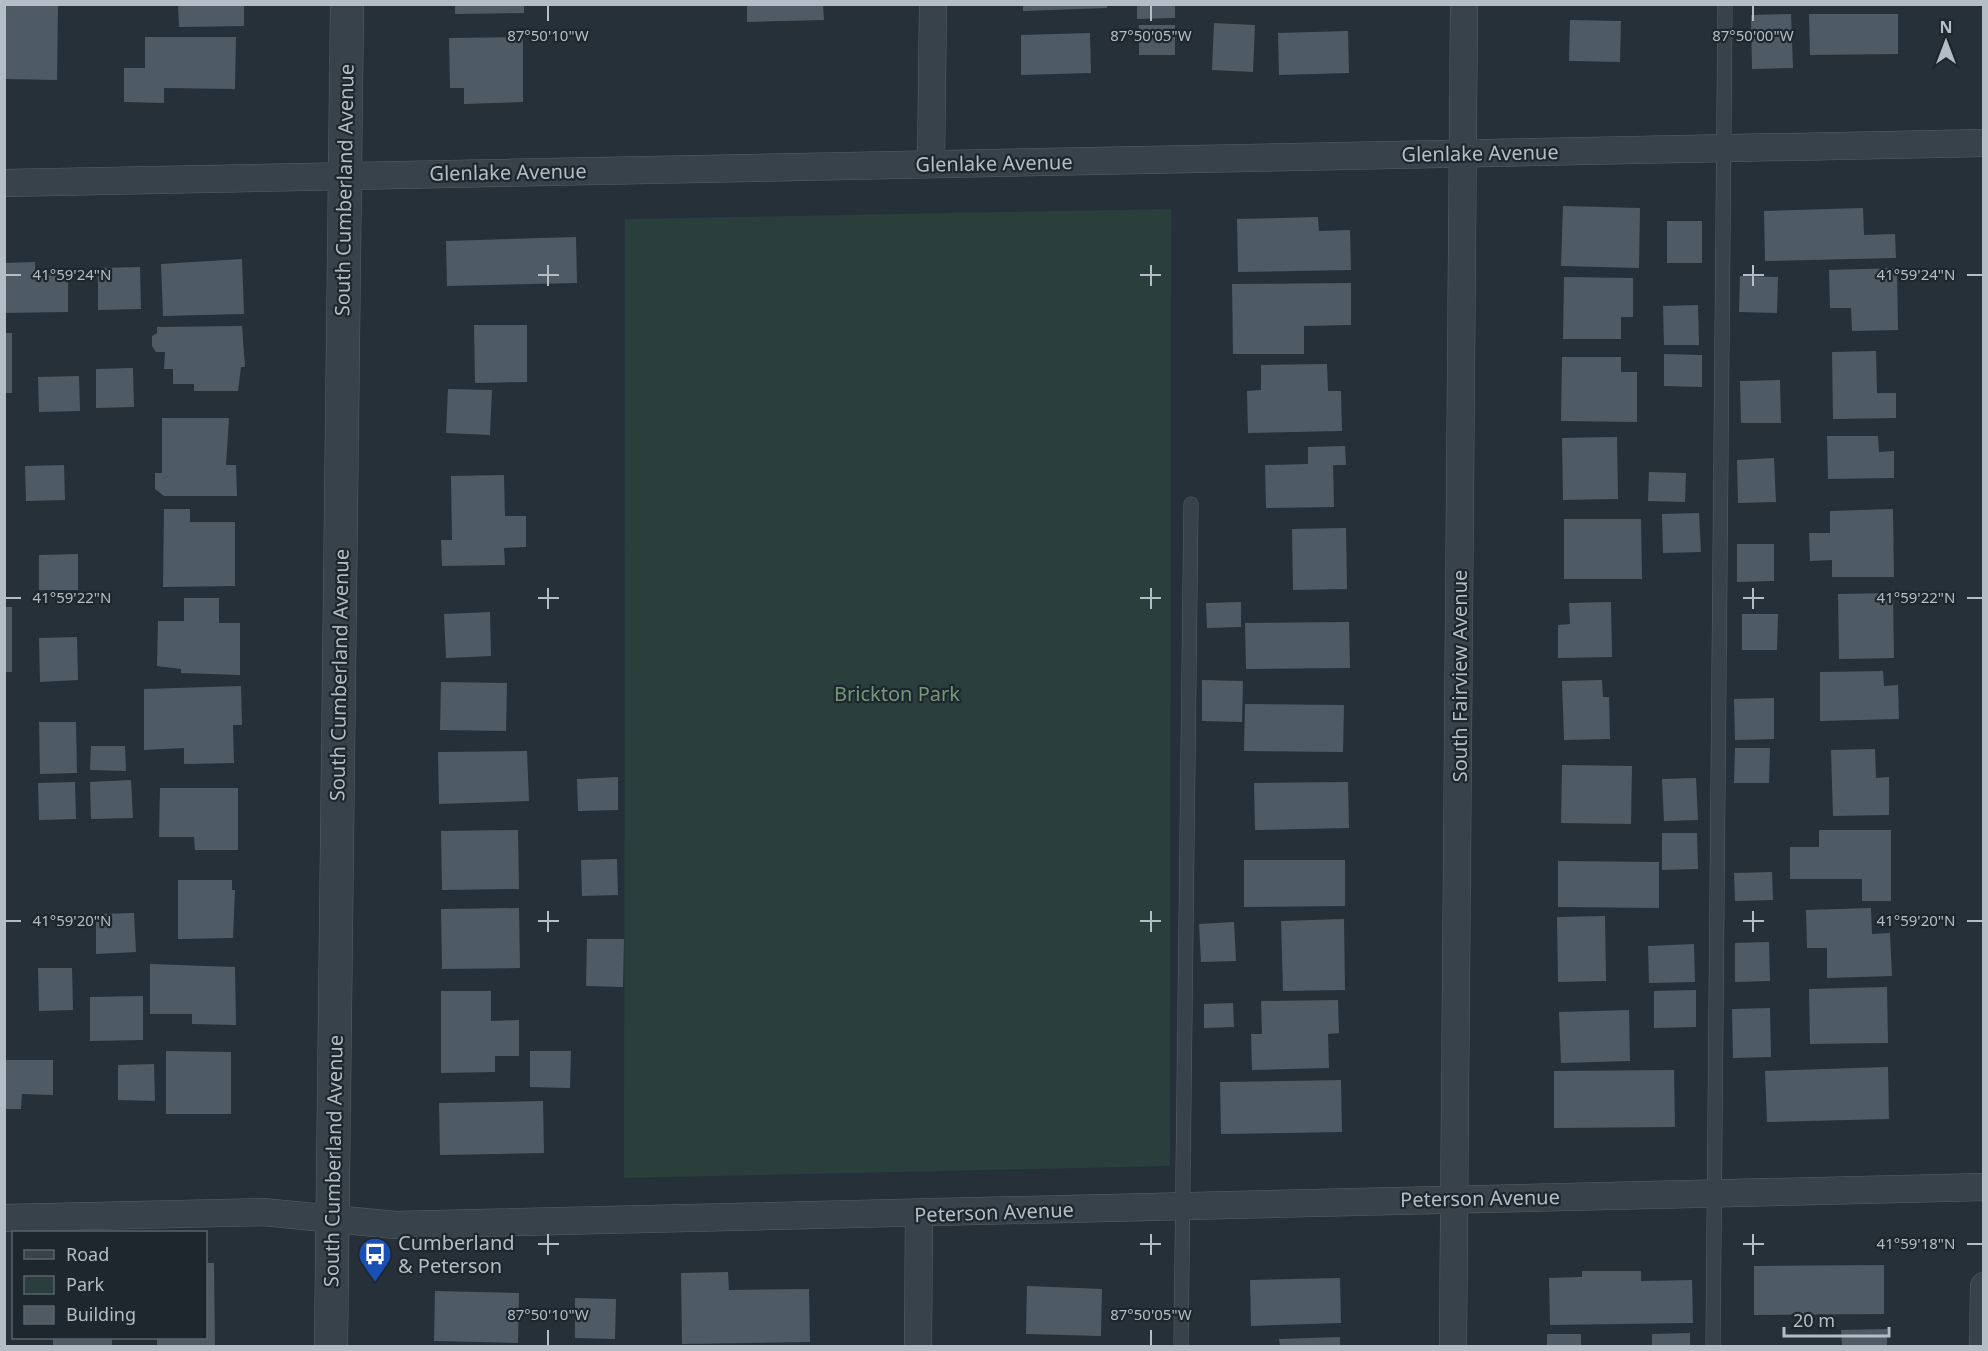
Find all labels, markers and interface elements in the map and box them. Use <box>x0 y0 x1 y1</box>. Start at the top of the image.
north arrow <box>1916 12 1976 72</box>
text: N <box>1939 16 1953 38</box>
text: 87°50'10"W <box>507 25 589 45</box>
text: 87°50'05"W <box>1110 25 1192 45</box>
text: 87°50'00"W <box>1712 25 1794 45</box>
street label: South Cumberland Avenue <box>328 64 360 316</box>
street label: Glenlake Avenue <box>1401 138 1559 168</box>
street label: Glenlake Avenue <box>915 148 1073 178</box>
street label: Glenlake Avenue <box>429 157 587 187</box>
text: 41°59'24"N <box>33 264 111 284</box>
text: 41°59'24"N <box>1877 264 1955 284</box>
street label: South Cumberland Avenue <box>323 549 355 801</box>
street label: South Fairview Avenue <box>1446 570 1473 782</box>
text: 41°59'22"N <box>33 587 111 607</box>
text: 41°59'22"N <box>1877 587 1955 607</box>
park label: Brickton Park <box>834 680 960 707</box>
text: 41°59'20"N <box>33 910 111 930</box>
text: 41°59'20"N <box>1877 910 1955 930</box>
street label: South Cumberland Avenue <box>317 1035 349 1287</box>
street label: Peterson Avenue <box>1400 1183 1560 1213</box>
street label: Peterson Avenue <box>914 1196 1074 1228</box>
place label: Cumberland & Peterson <box>398 1229 515 1279</box>
legend <box>12 1231 207 1339</box>
text: 41°59'18"N <box>1877 1233 1955 1253</box>
bus stop icon: Cumberland & Peterson <box>357 1236 393 1283</box>
text: Road <box>66 1242 109 1266</box>
text: Park <box>66 1272 104 1296</box>
scale bar <box>1784 1300 1889 1338</box>
text: Building <box>66 1302 136 1326</box>
text: 87°50'10"W <box>507 1304 589 1324</box>
text: 87°50'05"W <box>1110 1304 1192 1324</box>
text: 20 m <box>1793 1308 1835 1332</box>

